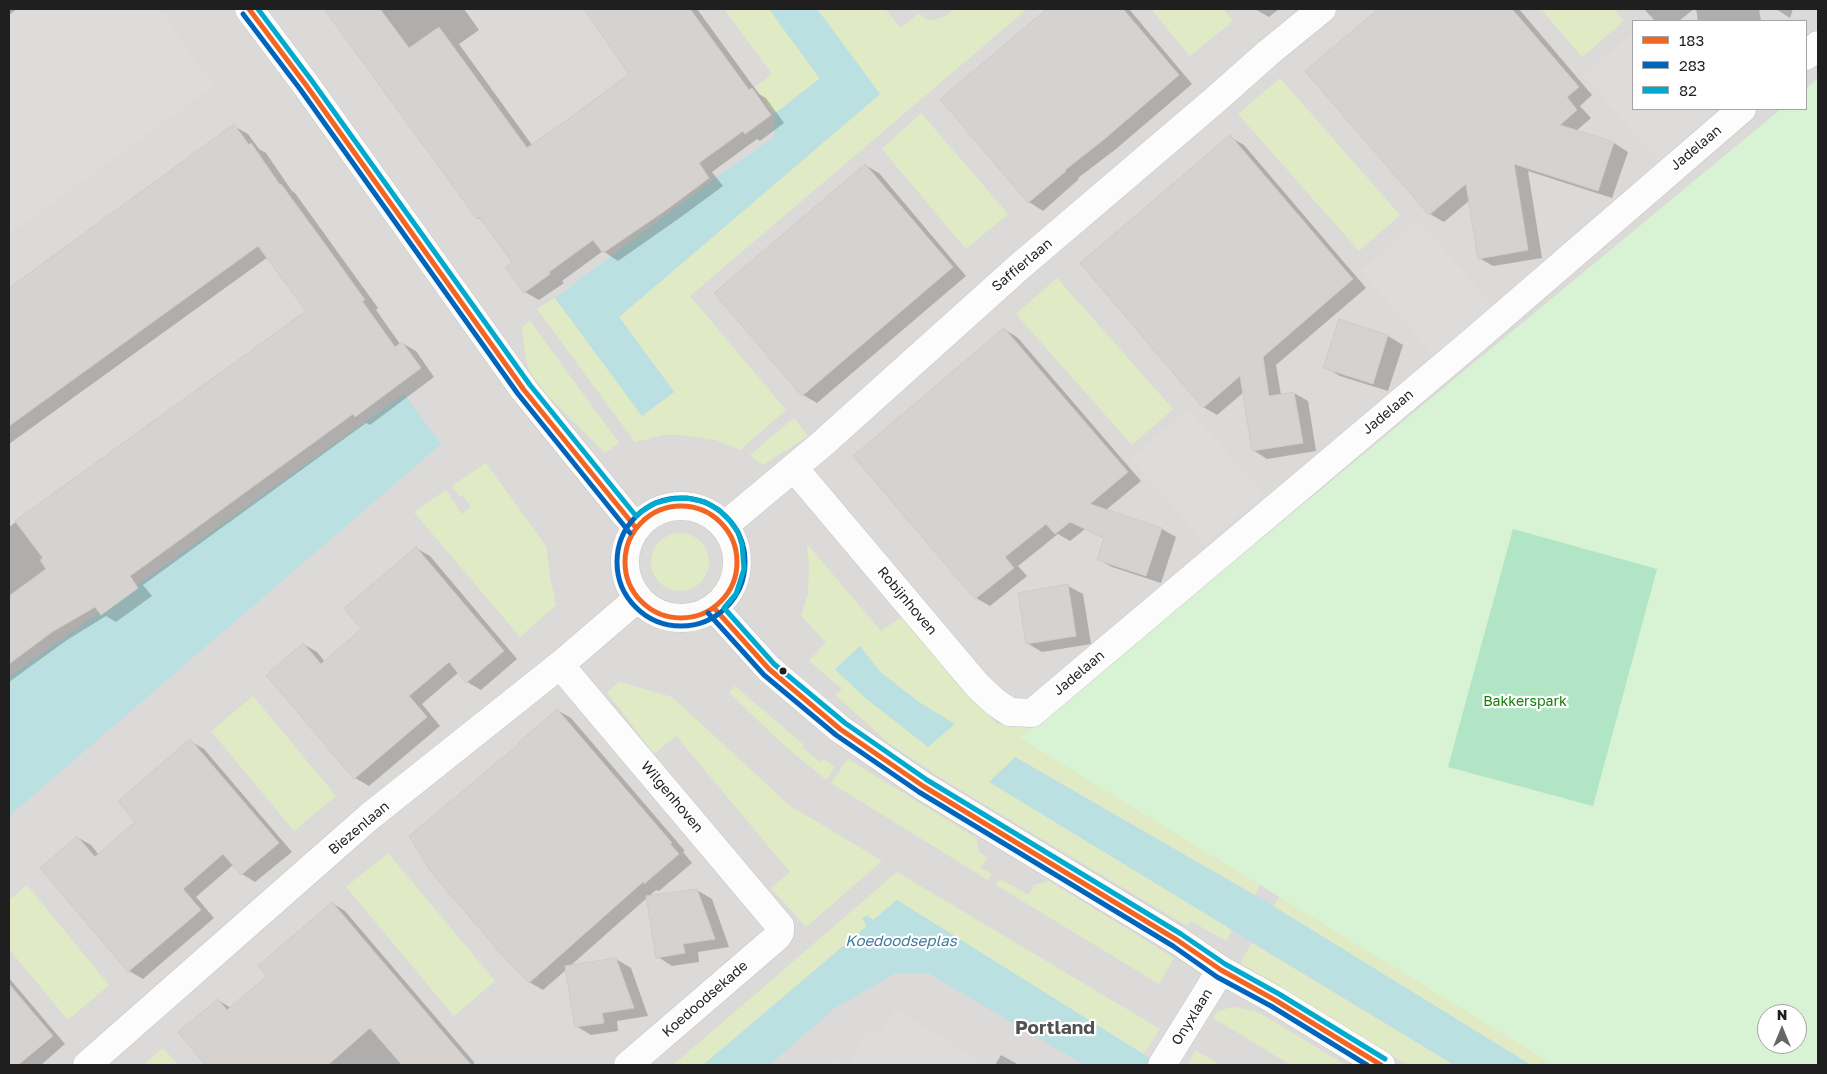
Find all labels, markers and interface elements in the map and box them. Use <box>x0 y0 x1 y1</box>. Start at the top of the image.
legend <box>1632 20 1807 110</box>
text: 183 <box>1679 31 1704 49</box>
text: 283 <box>1679 56 1706 74</box>
text: 82 <box>1679 81 1697 99</box>
street label: Jadelaan <box>1667 122 1725 174</box>
street label: Saffierlaan <box>988 235 1056 295</box>
street label: Jadelaan <box>1359 386 1417 438</box>
street label: Robijnhoven <box>874 564 940 638</box>
street label: Jadelaan <box>1050 647 1108 699</box>
unlabelled marker <box>778 666 788 676</box>
park label: Bakkerspark <box>1483 694 1567 710</box>
street label: Wilgenhoven <box>637 758 707 836</box>
street label: Biezenlaan <box>325 798 393 858</box>
water label: Koedoodseplas <box>845 932 957 950</box>
street label: Koedoodsekade <box>659 957 751 1041</box>
street label: Onyxlaan <box>1168 986 1216 1048</box>
north arrow <box>1757 1004 1807 1054</box>
text: N <box>1777 1006 1787 1023</box>
district label: Portland <box>1015 1017 1095 1039</box>

